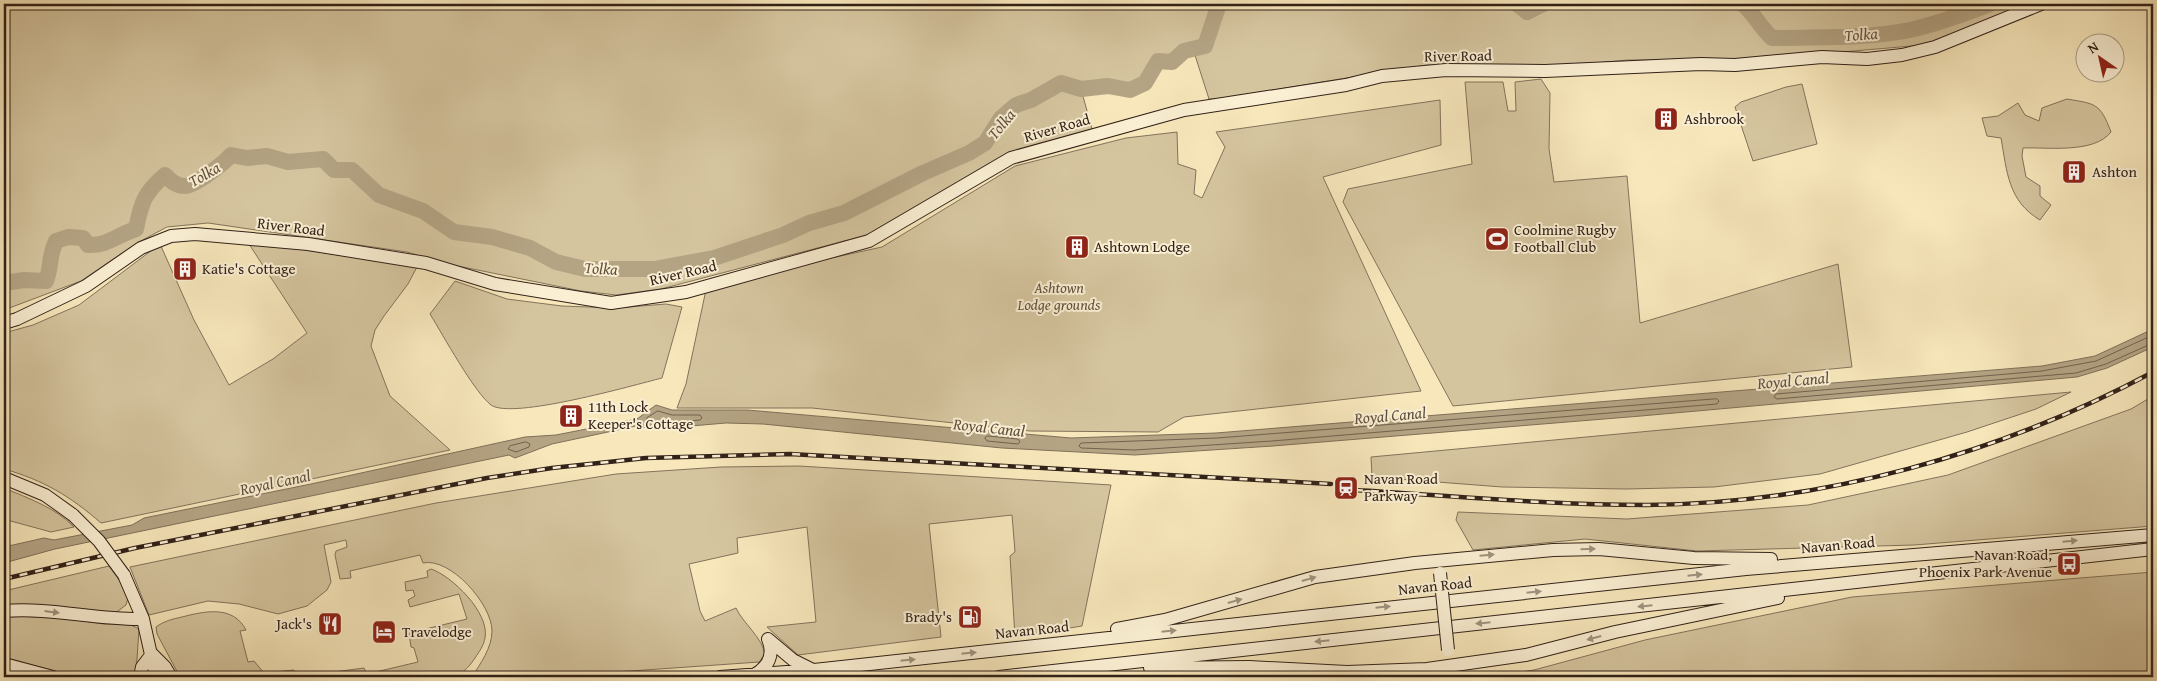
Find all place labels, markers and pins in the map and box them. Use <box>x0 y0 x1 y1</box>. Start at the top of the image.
building icon: Ashbrook <box>1653 106 1679 132</box>
place label: Ashbrook <box>1684 108 1745 129</box>
building icon: Ashton <box>2061 159 2087 185</box>
place label: Ashton <box>2092 161 2137 182</box>
place label: Coolmine Rugby Football Club <box>1514 219 1617 257</box>
sports icon: Coolmine Rugby Football Club <box>1484 226 1510 252</box>
building icon: Ashtown Lodge <box>1064 234 1090 260</box>
place label: Ashtown Lodge <box>1094 236 1190 257</box>
building icon: Katie's Cottage <box>172 256 198 282</box>
place label: Katie's Cottage <box>202 258 296 279</box>
place label: 11th Lock Keeper's Cottage <box>588 396 693 434</box>
building icon: 11th Lock Keeper's Cottage <box>558 403 584 429</box>
place label: Navan Road Parkway <box>1364 468 1438 506</box>
station icon: Navan Road Parkway <box>1333 475 1359 501</box>
place label: Navan Road, Phoenix Park Avenue <box>1919 544 2052 582</box>
bus stop icon: Navan Road, Phoenix Park Avenue <box>2056 551 2082 577</box>
fuel station icon: Brady's <box>957 604 983 630</box>
place label: Brady's <box>905 606 952 627</box>
restaurant icon: Jack's <box>317 611 343 637</box>
place label: Jack's <box>274 613 312 634</box>
hotel icon: Travelodge <box>371 619 397 645</box>
place label: Travelodge <box>402 621 472 642</box>

